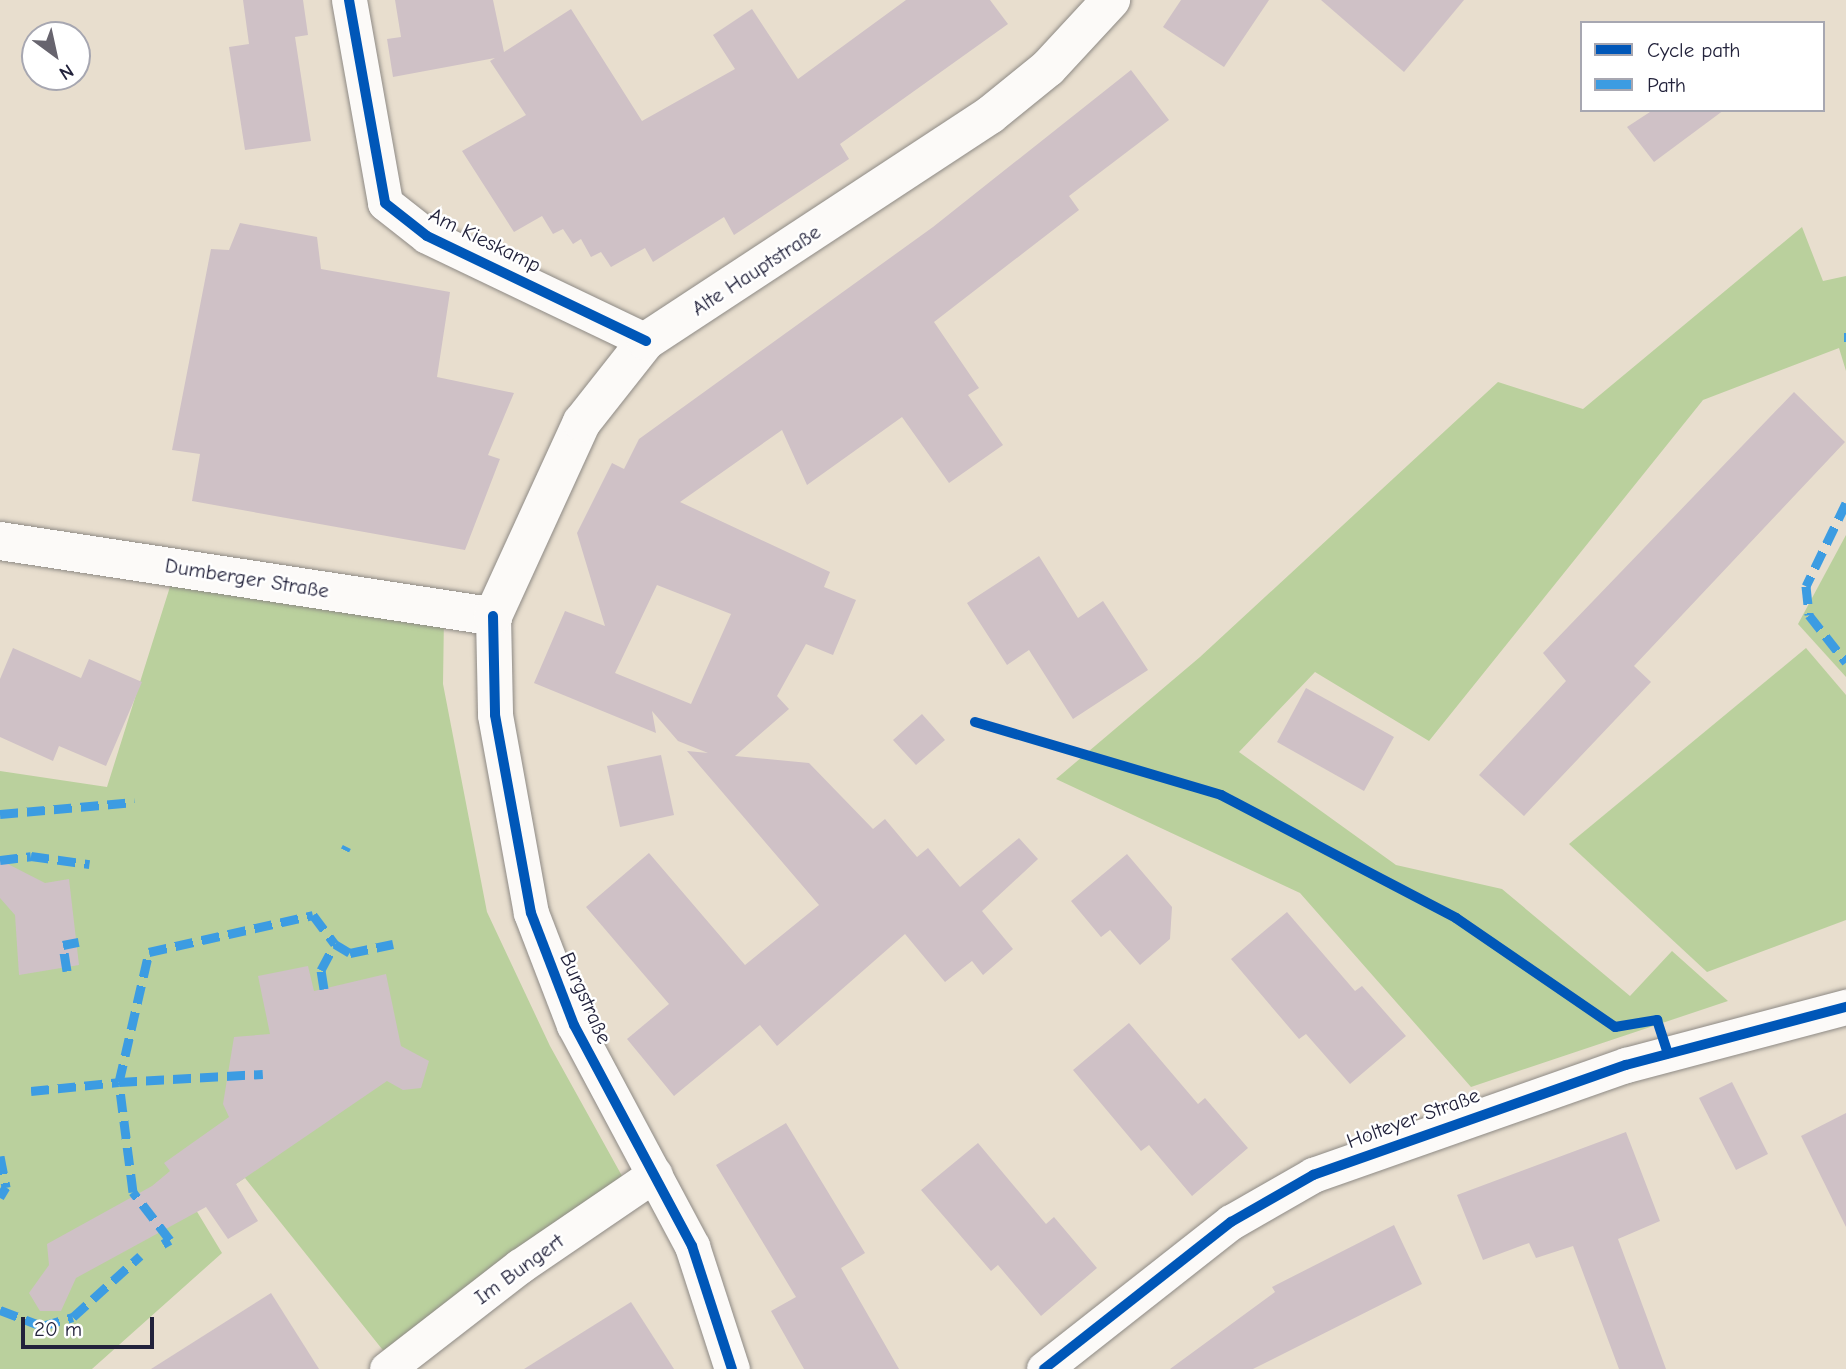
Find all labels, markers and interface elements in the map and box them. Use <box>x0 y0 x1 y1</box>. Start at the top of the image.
north arrow <box>21 21 91 91</box>
legend <box>1580 21 1825 112</box>
text: Cycle path <box>1647 38 1740 62</box>
text: N <box>55 59 78 85</box>
text: Path <box>1647 73 1686 97</box>
street label: Am Kieskamp <box>425 202 545 278</box>
street label: Alte Hauptstraße <box>687 219 825 321</box>
street label: Dumberger Straße <box>163 553 331 603</box>
street label: Burgstraße <box>555 948 617 1048</box>
street label: Holteyer Straße <box>1343 1082 1483 1154</box>
street label: Im Bungert <box>470 1228 568 1310</box>
scale bar <box>24 1302 158 1346</box>
text: 20 m <box>34 1317 82 1341</box>

